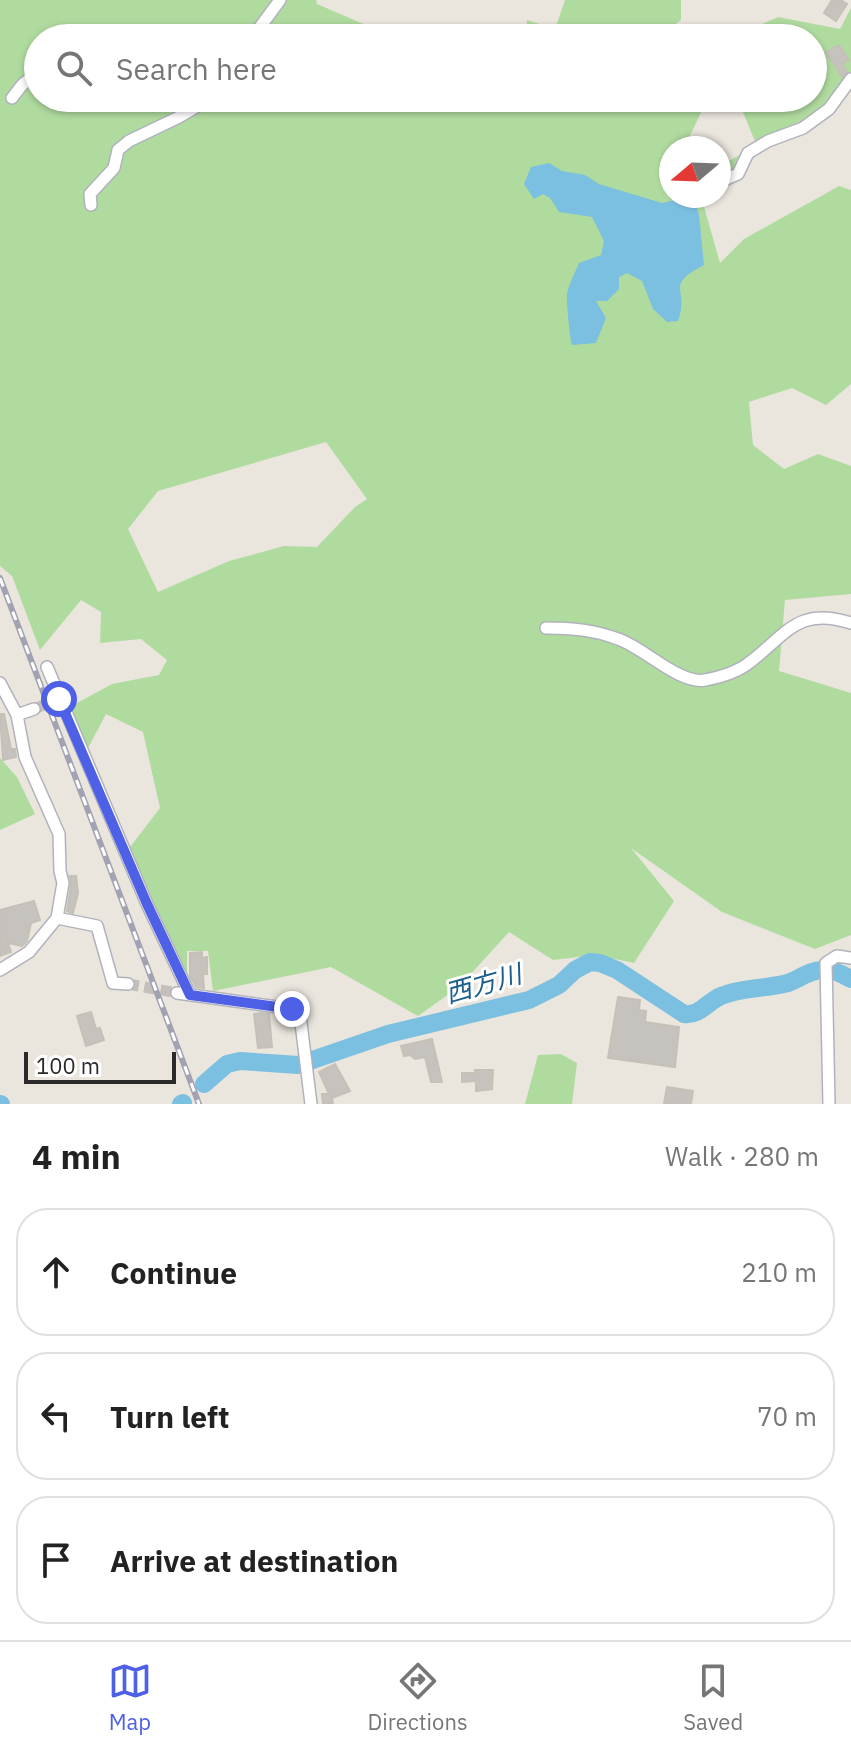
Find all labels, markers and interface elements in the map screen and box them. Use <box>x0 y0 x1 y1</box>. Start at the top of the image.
search box <box>24 24 827 112</box>
icon: search <box>52 46 96 90</box>
text: Search here <box>116 49 277 88</box>
north arrow <box>659 136 731 208</box>
route start <box>41 681 77 717</box>
water label: 西方川 <box>441 955 528 1010</box>
route end <box>274 991 310 1027</box>
scale bar <box>24 1048 176 1084</box>
text: 100 m <box>36 1051 100 1080</box>
text: 4 min <box>32 1134 121 1178</box>
text: Walk · 280 m <box>665 1139 819 1173</box>
icon: ahead <box>34 1250 78 1294</box>
text: Continue <box>110 1253 237 1292</box>
text: 210 m <box>741 1255 817 1289</box>
icon: left <box>34 1394 78 1438</box>
text: Turn left <box>110 1397 229 1436</box>
text: 70 m <box>757 1399 817 1433</box>
icon: arrive <box>34 1538 78 1582</box>
text: Arrive at destination <box>110 1541 398 1580</box>
tab: Map <box>108 1659 152 1736</box>
tab: Directions <box>368 1659 468 1736</box>
tab: Saved <box>683 1659 743 1736</box>

